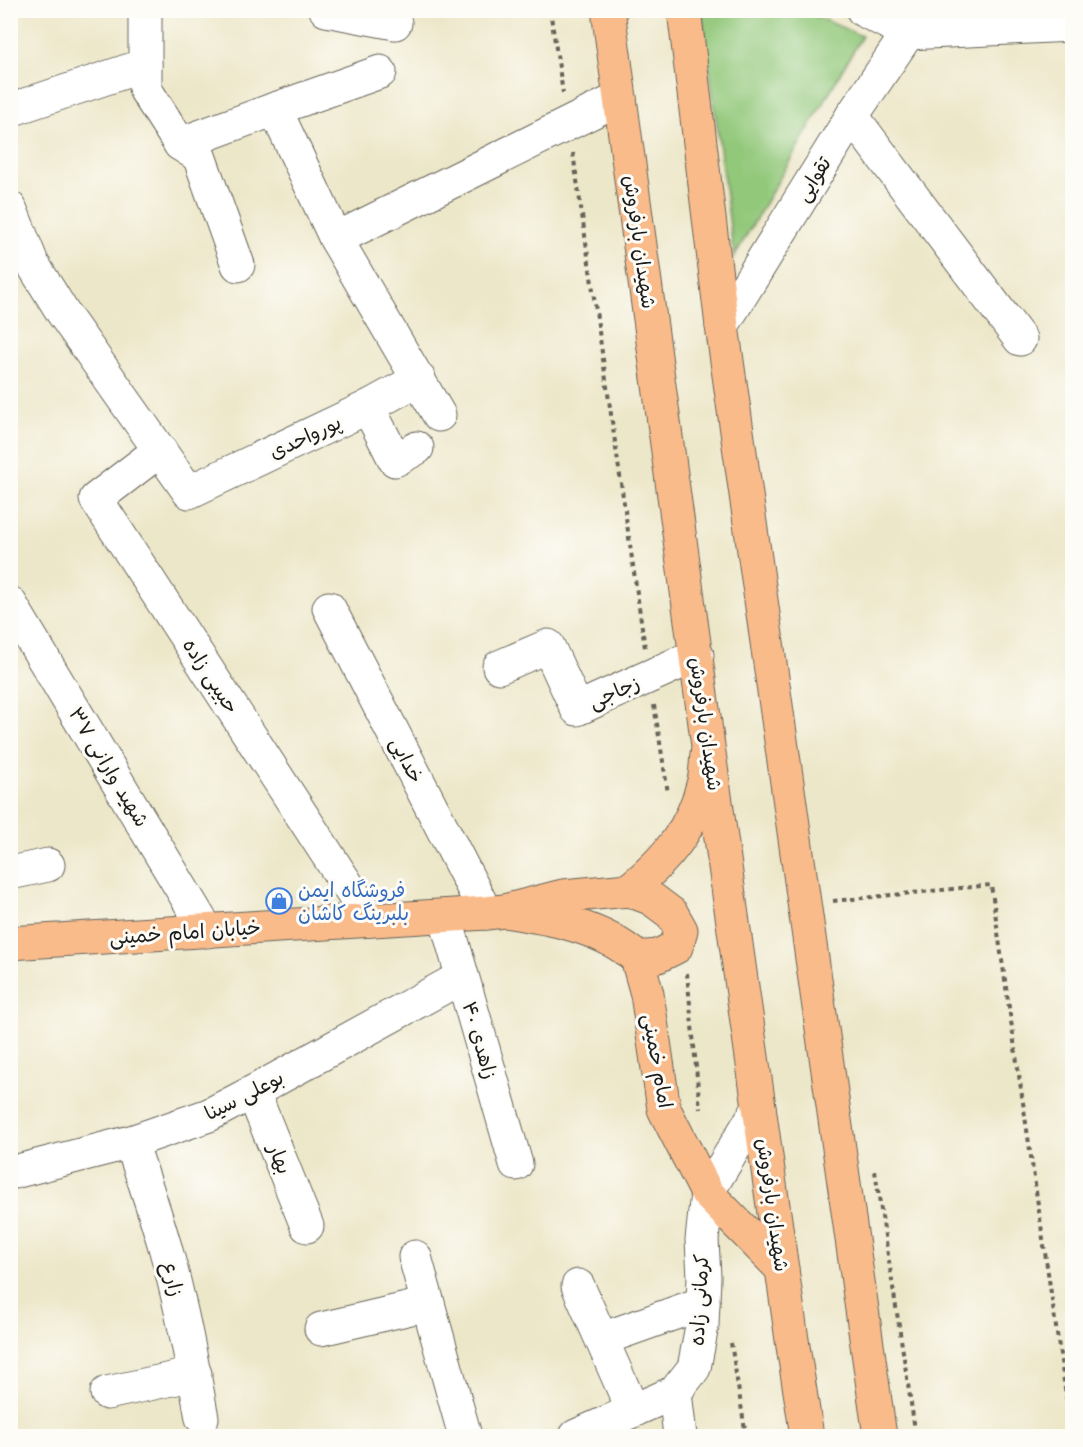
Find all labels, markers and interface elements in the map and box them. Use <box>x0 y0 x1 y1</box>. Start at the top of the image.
street label: تقوایی <box>791 153 837 206</box>
street label: شهیدان بارفروش <box>619 174 660 310</box>
street label: پورواحدی <box>266 411 345 465</box>
street label: حبیبی زاده <box>177 635 243 719</box>
street label: شهیدان بارفروش <box>685 656 726 792</box>
street label: زجاجی <box>585 671 644 715</box>
street label: شهید وارانی ۳۷ <box>63 703 153 832</box>
street label: خدایی <box>384 733 428 788</box>
place label: فروشگاه ایمن بلبرینگ کاشان <box>298 879 409 925</box>
shop icon: فروشگاه ایمن بلبرینگ کاشان <box>264 886 294 916</box>
street label: خیابان امام خمینی <box>109 916 262 952</box>
street label: زاهدی ۴۰ <box>457 999 502 1082</box>
street label: امام خمینی <box>635 1012 677 1111</box>
street label: بوعلی سینا <box>201 1066 288 1126</box>
street label: شهیدان بارفروش <box>752 1137 793 1273</box>
street label: بهار <box>262 1139 296 1178</box>
street label: کرمانی زاده <box>686 1254 714 1347</box>
street label: زارع <box>155 1259 188 1299</box>

